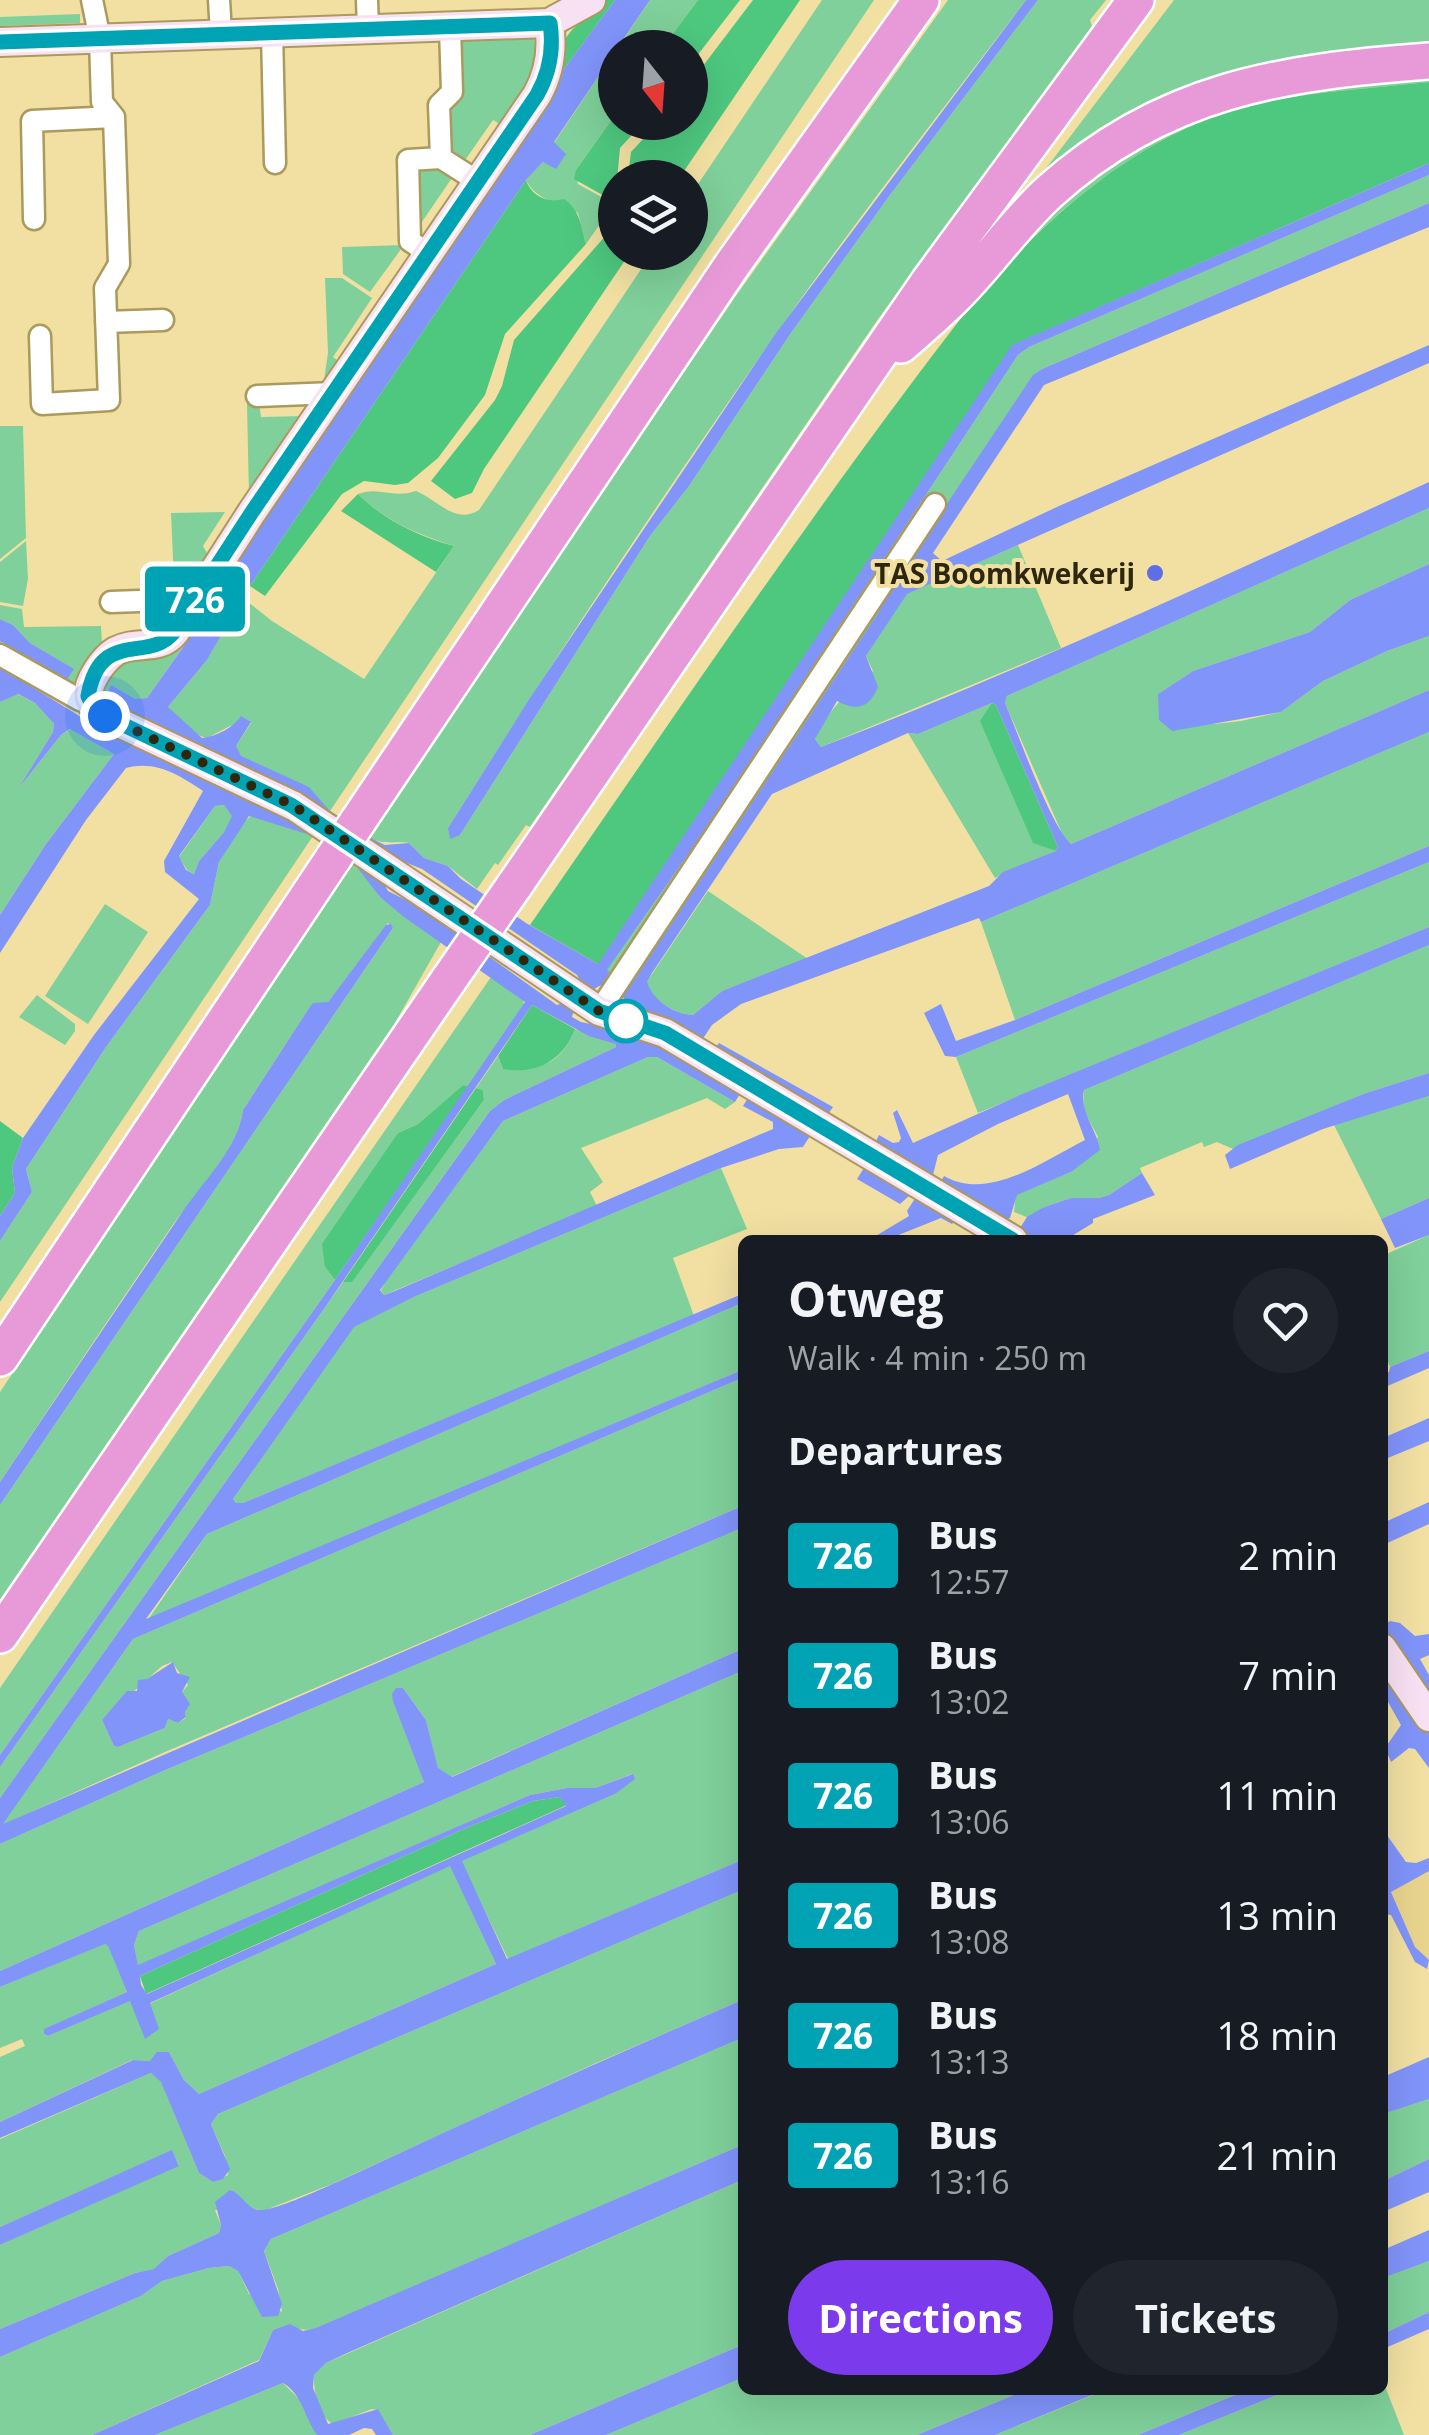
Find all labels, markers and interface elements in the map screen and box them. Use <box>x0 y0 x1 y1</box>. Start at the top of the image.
north arrow <box>598 30 708 140</box>
map controls <box>598 30 708 270</box>
button: layers <box>598 160 708 270</box>
place label: TAS Boomkwekerij <box>874 554 1135 592</box>
marker: TAS Boomkwekerij <box>1144 562 1166 584</box>
line badge: 726 <box>138 566 252 632</box>
text: 726 <box>165 576 225 623</box>
your location <box>80 691 130 741</box>
unlabelled marker <box>605 1000 647 1042</box>
text: Otweg <box>788 1266 944 1331</box>
button: heart <box>1233 1268 1338 1373</box>
text: Walk · 4 min · 250 m <box>788 1336 1087 1379</box>
text: Departures <box>788 1424 1003 1476</box>
text: Bus <box>928 1508 997 1560</box>
text: 2 min <box>1238 1529 1338 1581</box>
text: 726 <box>813 1532 873 1579</box>
text: 12:57 <box>928 1560 1010 1603</box>
text: Bus <box>928 1628 997 1680</box>
text: 7 min <box>1238 1649 1338 1701</box>
text: 726 <box>813 1652 873 1699</box>
text: 13:02 <box>928 1680 1010 1723</box>
text: Bus <box>928 1748 997 1800</box>
text: 11 min <box>1217 1769 1338 1821</box>
text: 726 <box>813 1772 873 1819</box>
text: 13:06 <box>928 1800 1010 1843</box>
text: Bus <box>928 1868 997 1920</box>
text: 13 min <box>1217 1889 1338 1941</box>
text: 726 <box>813 1892 873 1939</box>
text: 13:08 <box>928 1920 1010 1963</box>
text: Bus <box>928 1988 997 2040</box>
text: 18 min <box>1217 2009 1338 2061</box>
text: 726 <box>813 2012 873 2059</box>
text: 13:13 <box>928 2040 1010 2083</box>
text: Bus <box>928 2108 997 2160</box>
text: 21 min <box>1217 2129 1338 2181</box>
text: 726 <box>813 2132 873 2179</box>
text: 13:16 <box>928 2160 1010 2203</box>
button: Directions <box>788 2260 1053 2375</box>
button: Tickets <box>1073 2260 1338 2375</box>

